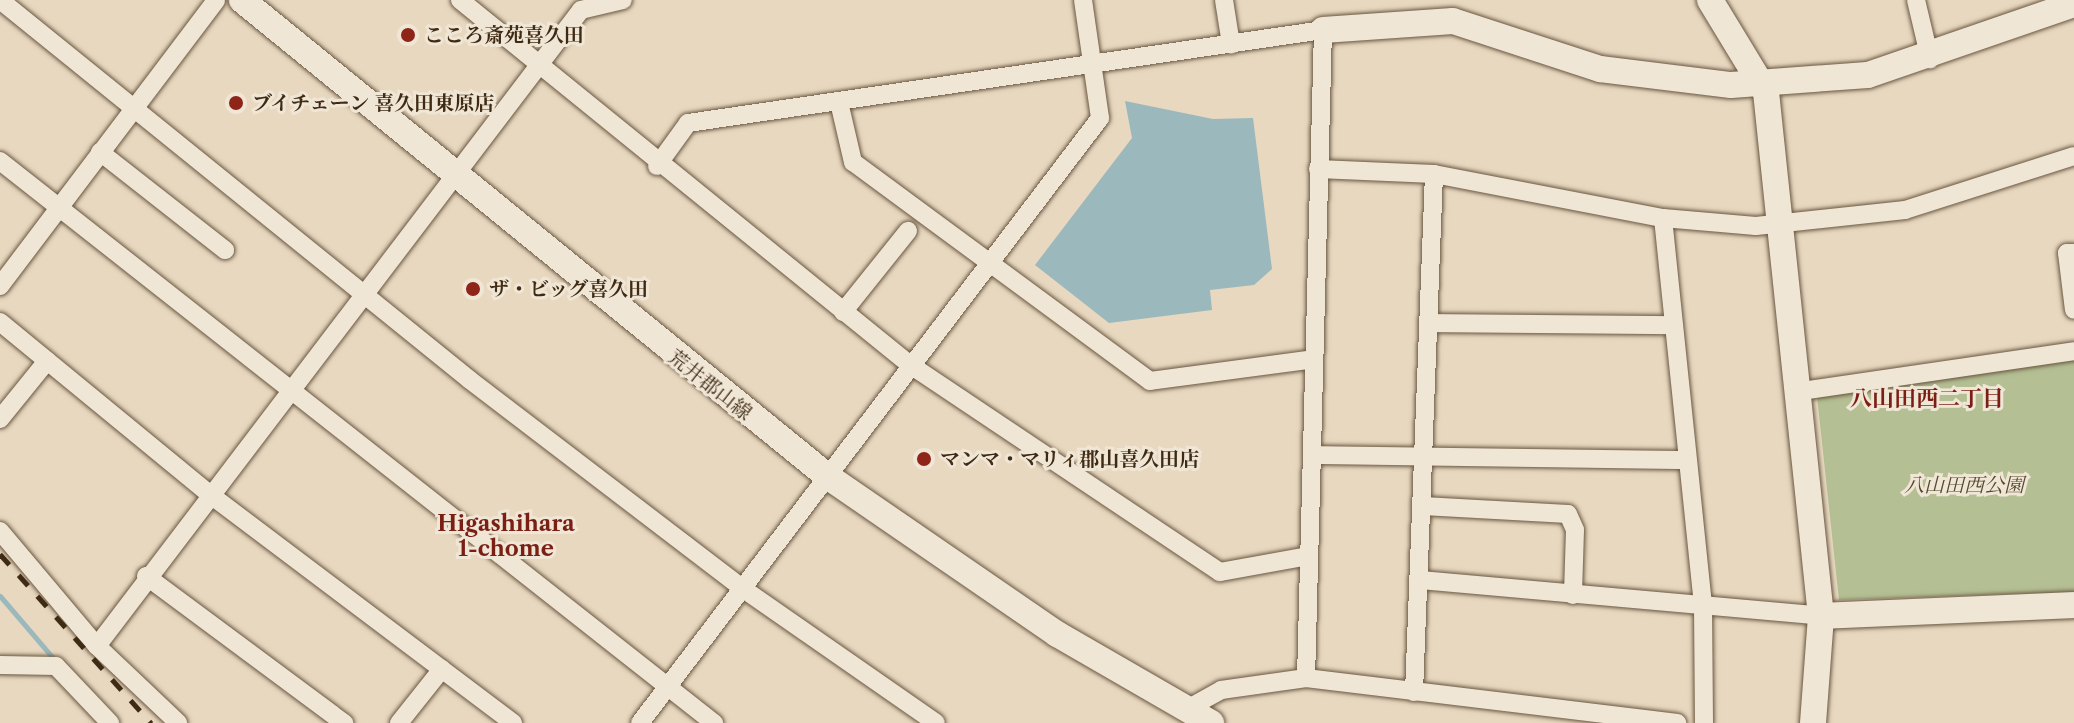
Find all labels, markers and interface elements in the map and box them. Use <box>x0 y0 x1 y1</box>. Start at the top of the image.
place label: こころ斎苑喜久田 <box>424 23 584 47</box>
marker: こころ斎苑喜久田 <box>399 26 417 44</box>
place label: ブイチェーン 喜久田東原店 <box>252 91 497 115</box>
marker: ブイチェーン 喜久田東原店 <box>227 94 245 112</box>
place label: ザ・ビッグ喜久田 <box>489 277 649 301</box>
marker: ザ・ビッグ喜久田 <box>464 280 482 298</box>
street label: 荒井郡山線 <box>663 345 757 425</box>
district label: 八山田西二丁目 <box>1850 386 2004 412</box>
place label: マンマ・マリィ郡山喜久田店 <box>940 447 1200 471</box>
marker: マンマ・マリィ郡山喜久田店 <box>915 450 933 468</box>
park label: 八山田西公園 <box>1904 473 2024 497</box>
district label: Higashihara 1-chome <box>437 510 575 562</box>

